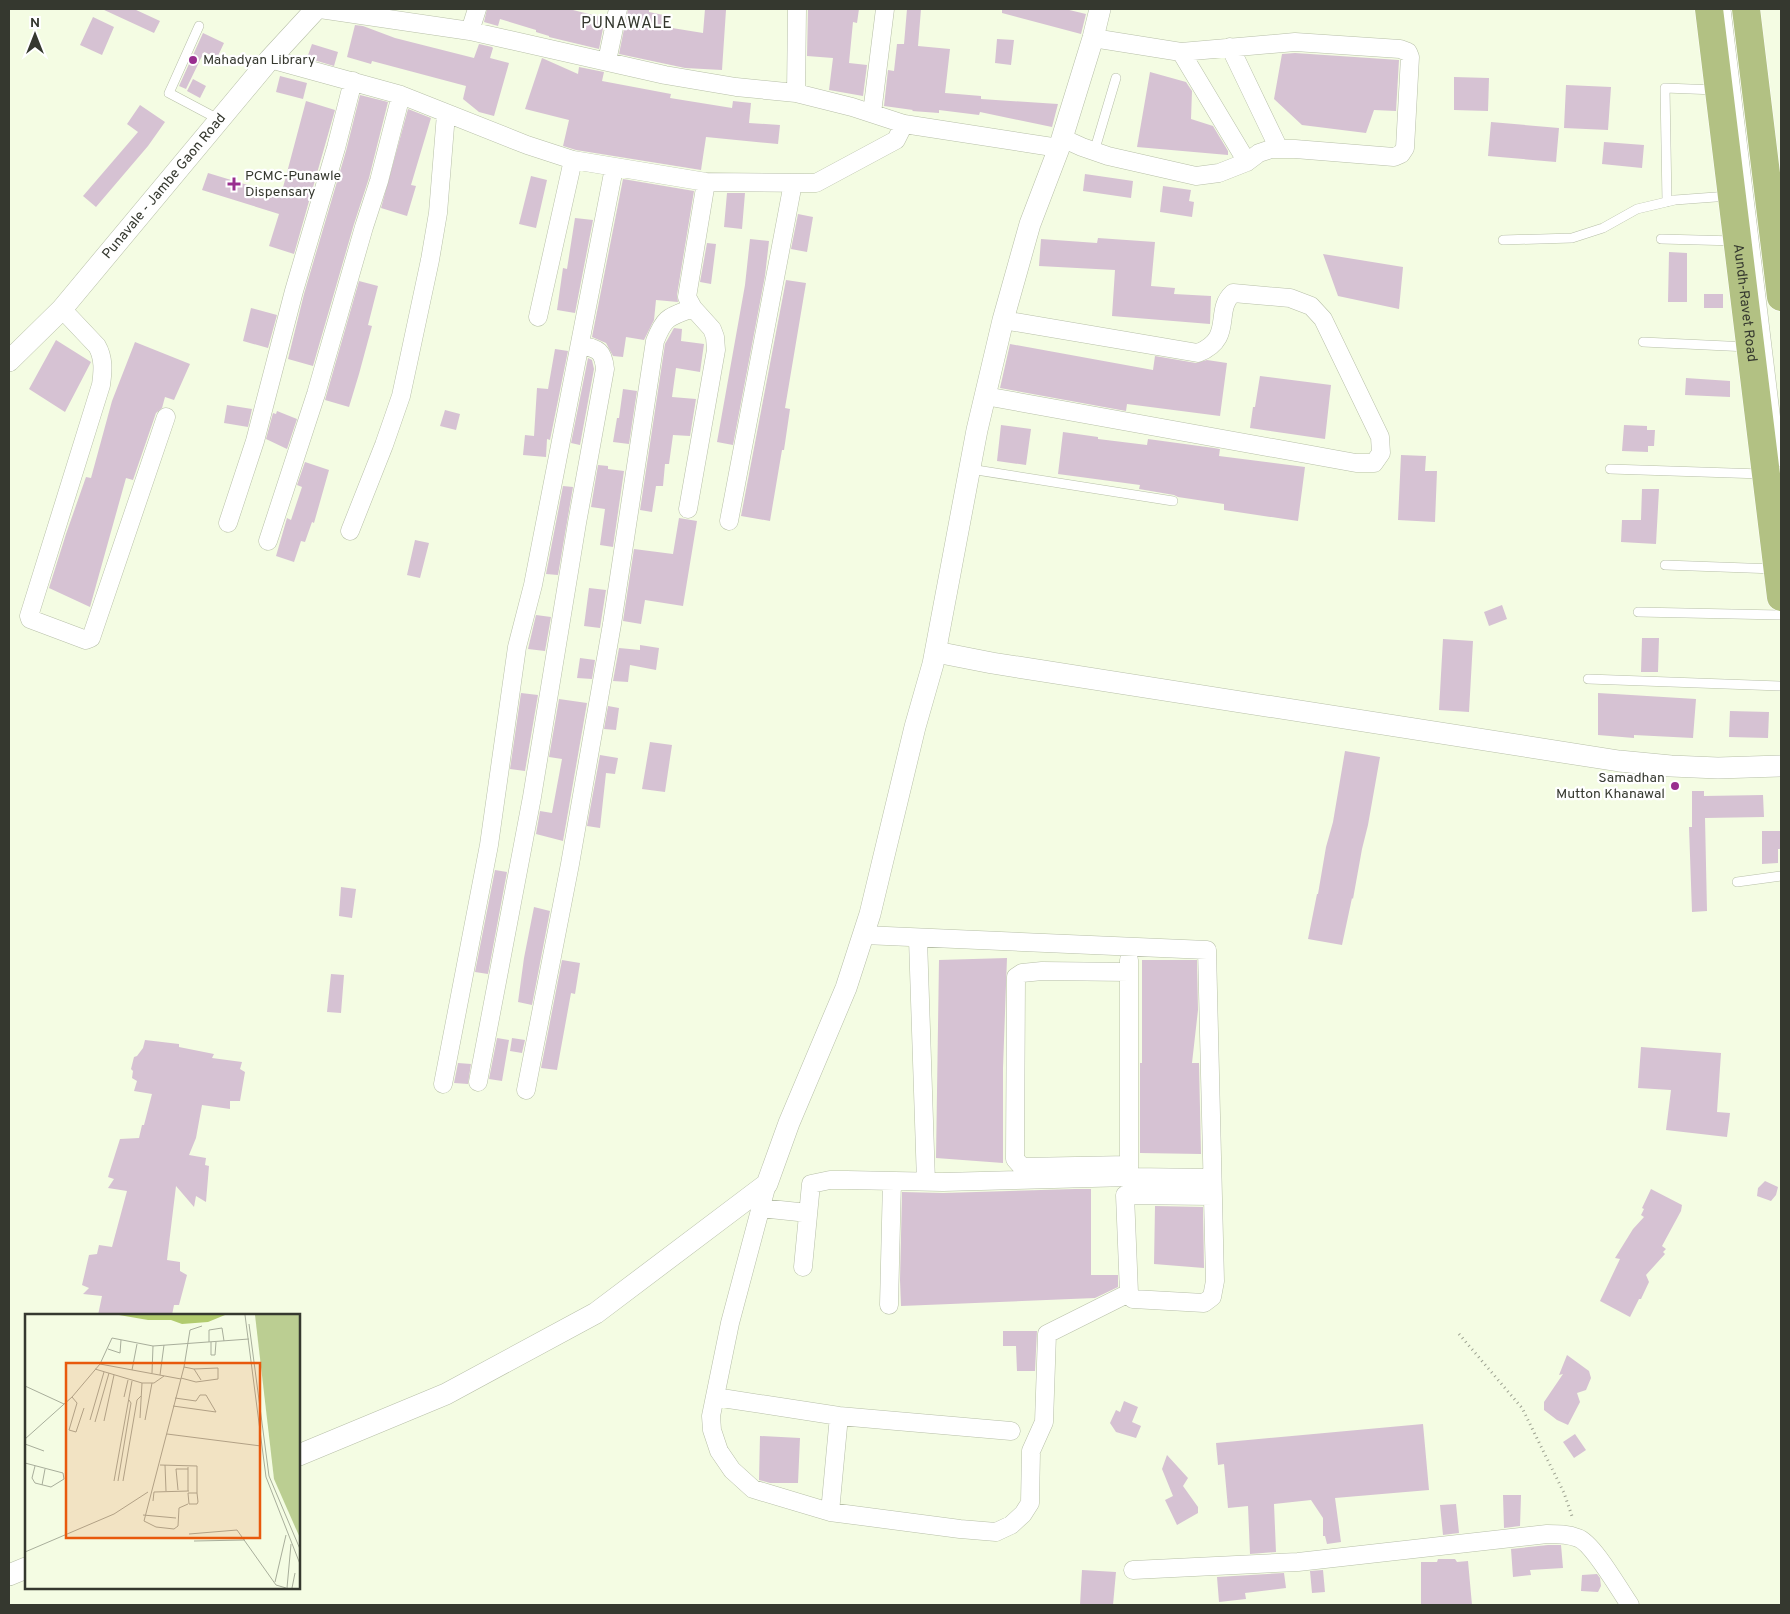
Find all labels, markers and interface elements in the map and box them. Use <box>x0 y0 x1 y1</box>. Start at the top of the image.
north arrow <box>10 10 60 60</box>
district label: PUNAWALE <box>581 14 673 34</box>
text: N <box>30 15 40 32</box>
place label: Mahadyan Library <box>203 52 315 69</box>
marker: Mahadyan Library <box>187 54 199 66</box>
street label: Punavale - Jambe Gaon Road <box>99 110 230 262</box>
place label: PCMC-Punawle Dispensary <box>245 168 341 201</box>
marker: PCMC-Punawle Dispensary <box>227 177 241 191</box>
street label: Aundh-Ravet Road <box>1729 243 1761 363</box>
place label: Samadhan Mutton Khanawal <box>1556 770 1665 803</box>
marker: Samadhan Mutton Khanawal <box>1669 780 1681 792</box>
inset map <box>25 1314 300 1589</box>

